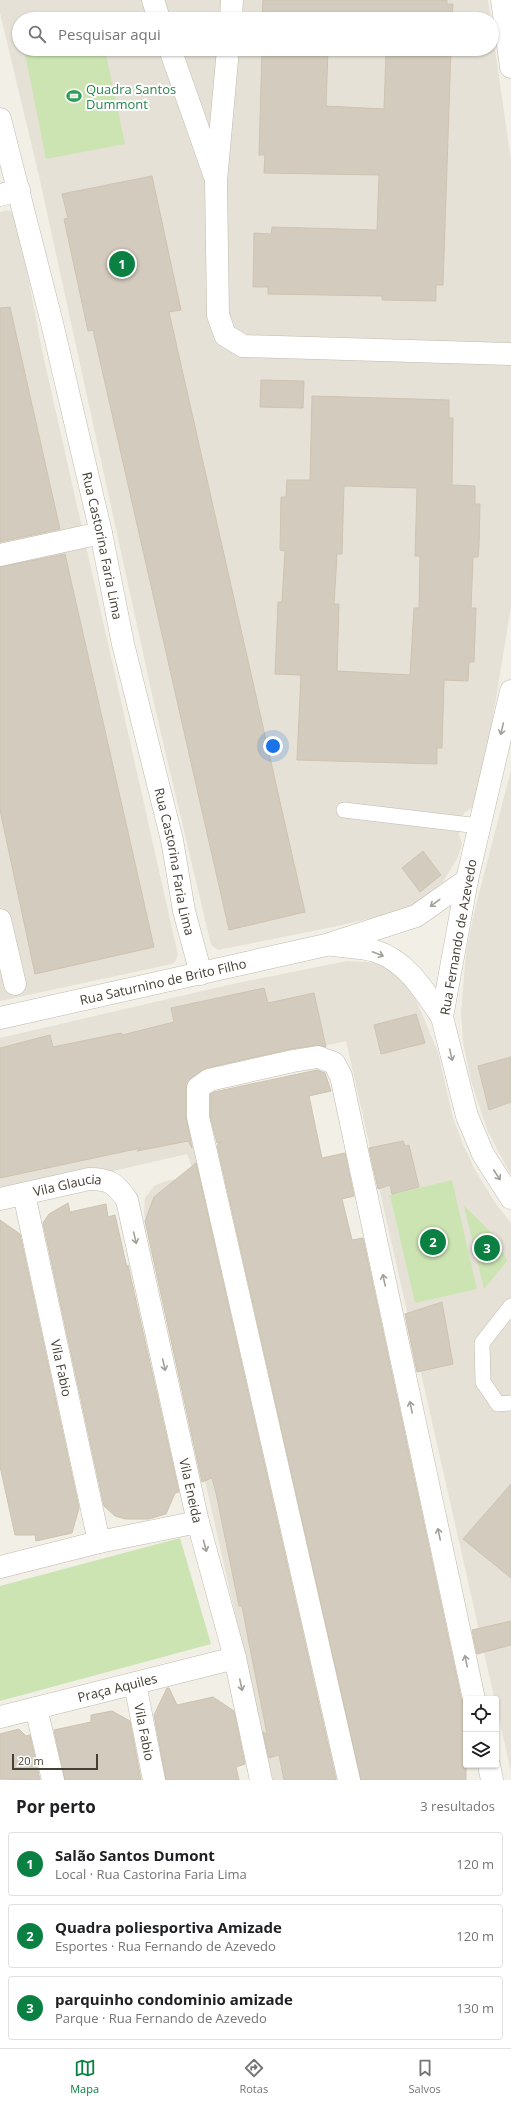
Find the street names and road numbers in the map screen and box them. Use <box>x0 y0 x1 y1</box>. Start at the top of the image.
street label: Rua Castorina Faria Lima <box>78 470 127 621</box>
street label: Rua Castorina Faria Lima <box>150 786 199 937</box>
street label: Rua Fernando de Azevedo <box>435 857 481 1016</box>
street label: Rua Saturnino de Brito Filho <box>78 954 248 1009</box>
street label: Vila Glaucia <box>31 1170 103 1200</box>
street label: Vila Fabio <box>47 1338 76 1398</box>
street label: Vila Eneida <box>175 1456 207 1525</box>
street label: Praça Aquiles <box>76 1669 159 1706</box>
street label: Vila Fabio <box>130 1702 159 1762</box>

